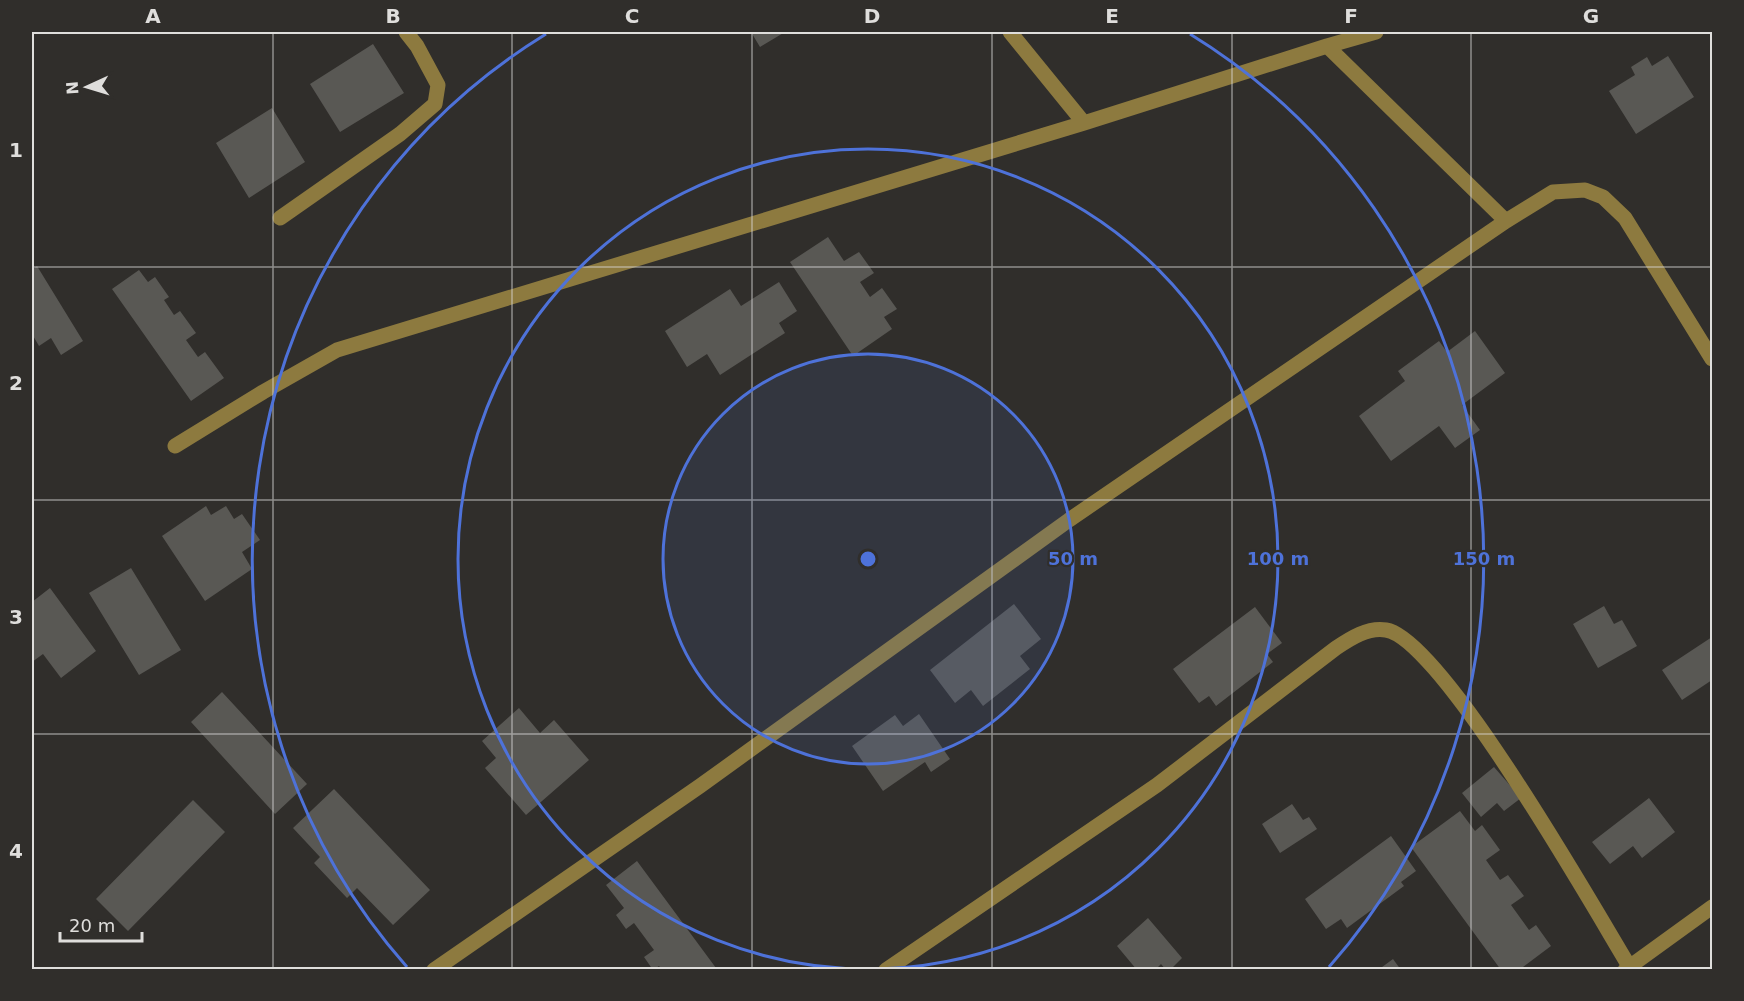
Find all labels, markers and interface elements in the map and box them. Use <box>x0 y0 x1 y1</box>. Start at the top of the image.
text: A <box>145 4 161 28</box>
text: B <box>385 4 401 28</box>
text: C <box>625 4 639 28</box>
text: D <box>864 4 880 28</box>
text: E <box>1105 4 1119 28</box>
text: F <box>1344 4 1358 28</box>
text: G <box>1583 4 1599 28</box>
north arrow <box>57 57 117 117</box>
text: N <box>63 81 82 95</box>
text: 1 <box>9 138 23 162</box>
text: 2 <box>9 371 23 395</box>
text: 50 m <box>1048 548 1098 569</box>
text: 100 m <box>1247 548 1309 569</box>
text: 150 m <box>1453 548 1515 569</box>
centre of rings <box>858 549 878 569</box>
text: 3 <box>9 605 23 629</box>
text: 4 <box>9 839 23 863</box>
scale bar <box>60 905 142 943</box>
text: 20 m <box>69 915 115 936</box>

